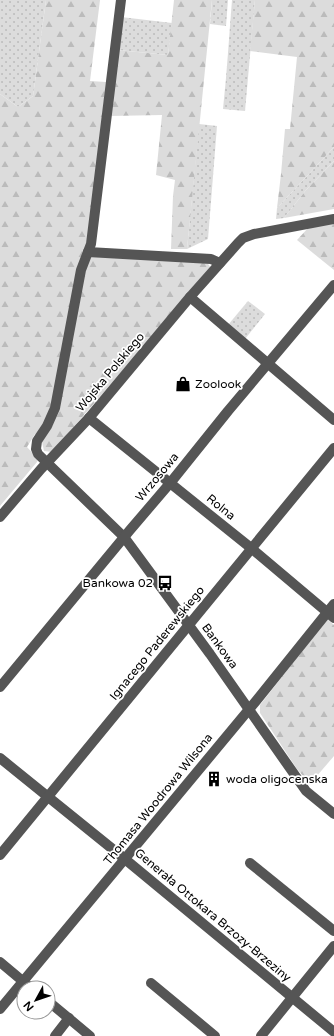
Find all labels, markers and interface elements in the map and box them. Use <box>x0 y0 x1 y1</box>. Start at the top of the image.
street label: Wojska Polskiego <box>73 330 147 414</box>
shop icon: Zoolook <box>174 375 192 393</box>
place label: Zoolook <box>195 377 242 391</box>
street label: Wrzosowa <box>133 450 181 504</box>
street label: Rolna <box>204 491 238 523</box>
bus stop icon: Bankowa 02 <box>156 574 174 592</box>
place label: Bankowa 02 <box>83 576 153 590</box>
street label: Ignacego Paderewskiego <box>107 583 207 703</box>
street label: Bankowa <box>199 621 241 671</box>
street label: Thomasa Woodrowa Wilsona <box>101 730 215 868</box>
building icon: woda oligocenska <box>205 770 223 788</box>
place label: woda oligocenska <box>226 772 328 786</box>
street label: Generała Ottokara Brzozy-Brzeziny <box>132 845 294 985</box>
north arrow <box>16 980 56 1020</box>
text: N <box>21 999 37 1014</box>

